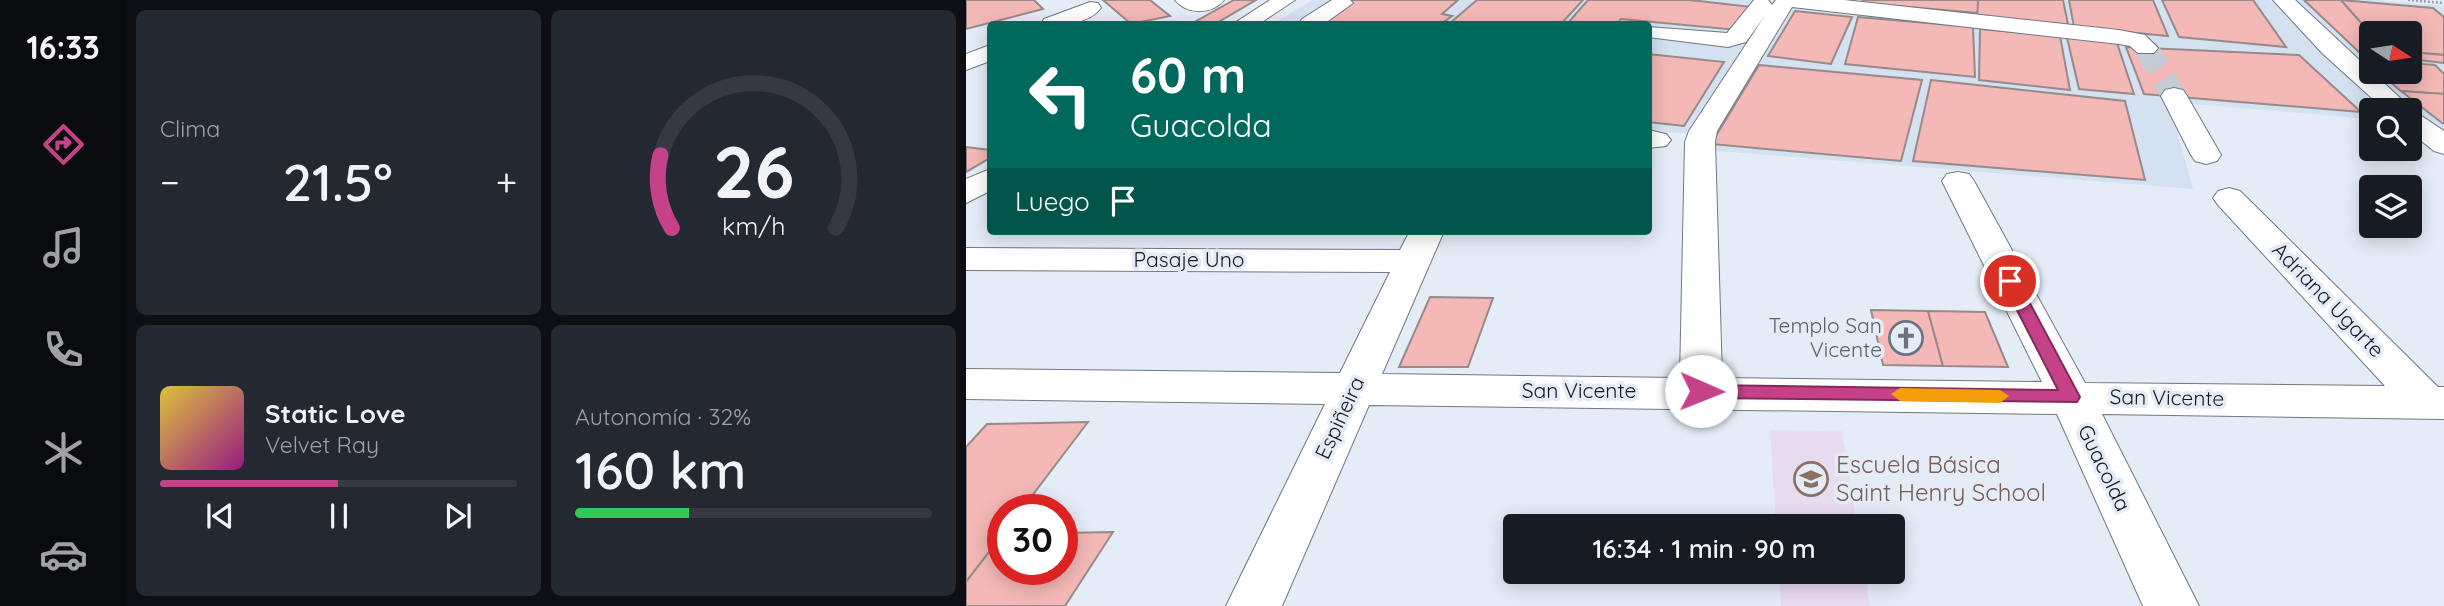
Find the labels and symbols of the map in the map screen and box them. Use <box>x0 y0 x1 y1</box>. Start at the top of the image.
north arrow <box>2359 21 2422 84</box>
street label: Adriana Ugarte <box>2267 236 2390 362</box>
street label: Pasaje Uno <box>1134 246 1244 272</box>
pin <box>1980 251 2040 311</box>
place label: Templo San Vicente <box>1768 312 1882 362</box>
church icon: Templo San Vicente <box>1887 319 1925 357</box>
position arrow <box>1664 354 1738 428</box>
street label: Espiñeira <box>1309 372 1369 463</box>
street label: San Vicente <box>1522 377 1636 403</box>
street label: San Vicente <box>2109 383 2225 411</box>
street label: Guacolda <box>2073 420 2137 515</box>
place label: Escuela Básica Saint Henry School <box>1836 449 2046 507</box>
school or university icon: Escuela Básica Saint Henry School <box>1792 460 1830 498</box>
speed limit sign: 30 <box>987 494 1078 585</box>

